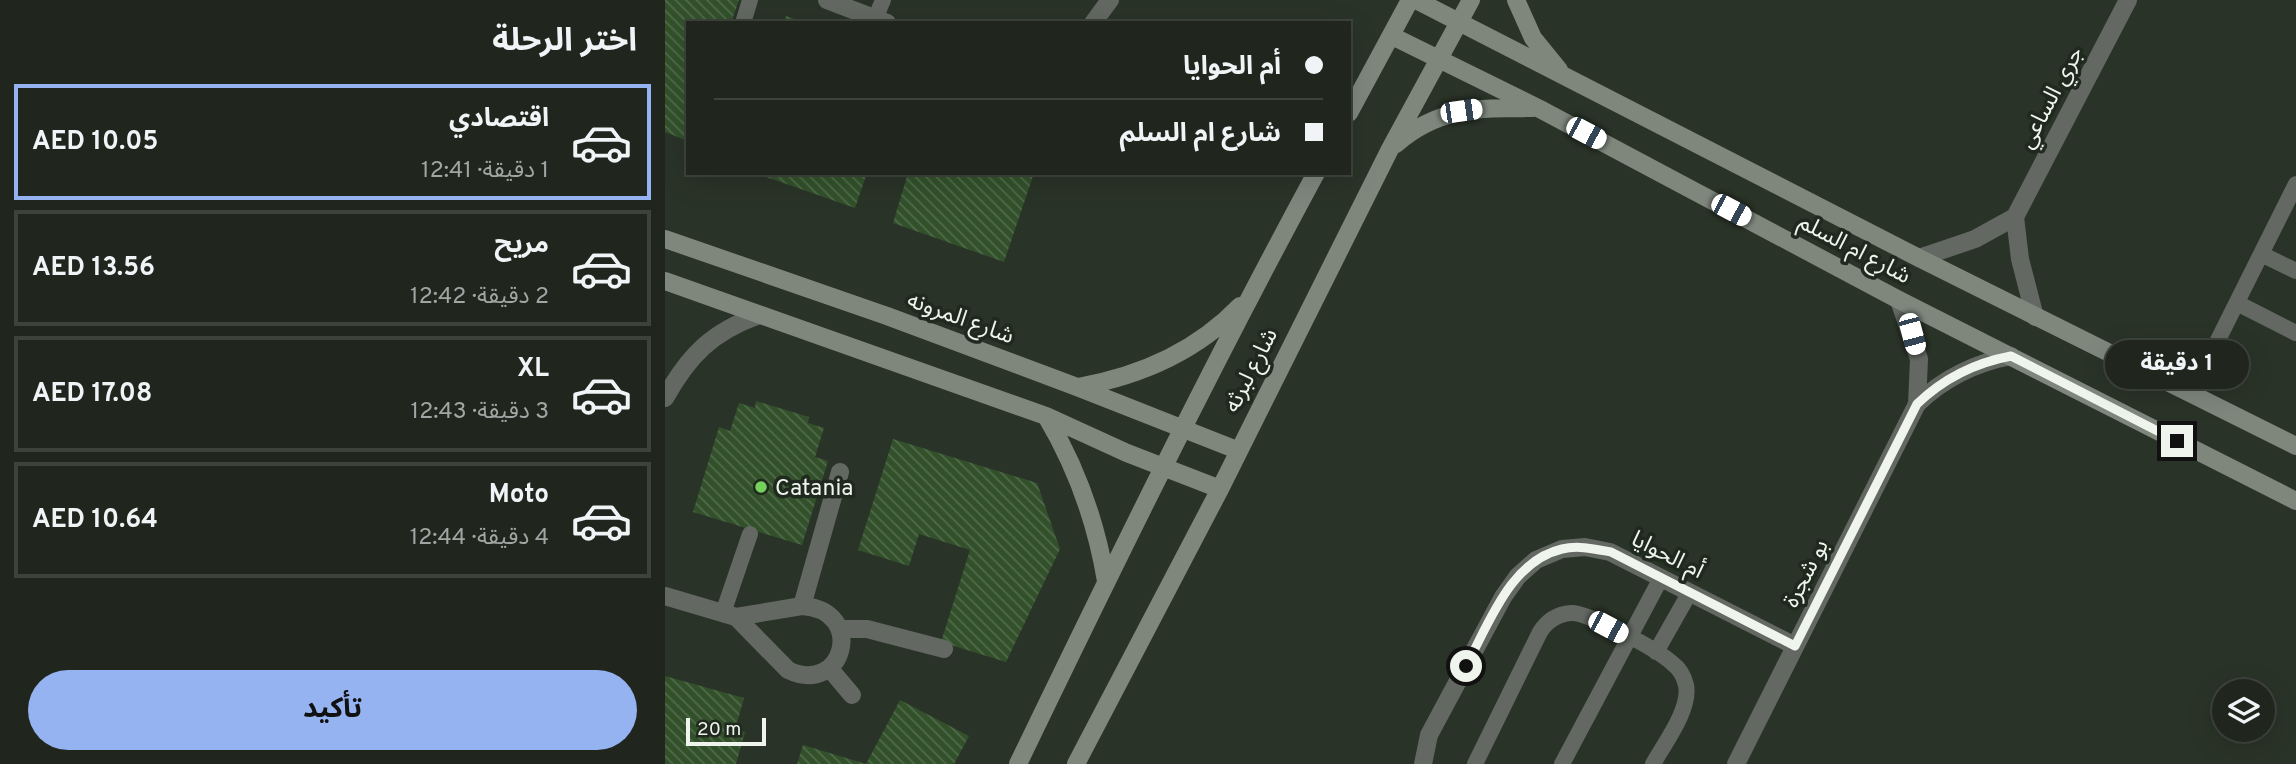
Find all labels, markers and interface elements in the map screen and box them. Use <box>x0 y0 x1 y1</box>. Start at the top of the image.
text: اختر الرحلة <box>492 22 637 62</box>
street label: جري الساعي <box>2013 42 2092 154</box>
text: أم الحوايا <box>1183 51 1281 84</box>
car <box>1439 98 1484 124</box>
text: اقتصادي <box>449 103 549 136</box>
icon: car <box>570 111 633 174</box>
car <box>1563 114 1610 152</box>
text: شارع ام السلم <box>1119 118 1281 151</box>
text: AED 10.05 <box>32 126 158 159</box>
text: 1 دقيقة · 12:41 <box>421 157 549 186</box>
car <box>1708 191 1755 229</box>
street label: شارع ام السلم <box>1792 209 1915 293</box>
text: مريح <box>494 229 549 262</box>
icon: car <box>570 237 633 300</box>
text: AED 13.56 <box>32 252 155 285</box>
text: 2 دقيقة · 12:42 <box>410 283 549 312</box>
street label: شارع المرونه <box>903 287 1018 352</box>
car <box>1897 311 1928 357</box>
street label: شارع لبرثه <box>1219 324 1286 418</box>
callout: 1 دقيقة <box>2105 340 2249 388</box>
text: 1 دقيقة <box>2141 350 2213 379</box>
text: XL <box>517 353 549 386</box>
icon: car <box>570 363 633 426</box>
text: AED 17.08 <box>32 378 152 411</box>
text: 3 دقيقة · 12:43 <box>411 398 549 427</box>
route end <box>2161 425 2193 457</box>
place label: Catania <box>775 475 853 504</box>
text: Moto <box>489 479 549 512</box>
marker: Catania <box>753 479 769 495</box>
icon: car <box>570 489 633 552</box>
text: AED 10.64 <box>32 504 158 537</box>
text: 4 دقيقة · 12:44 <box>410 524 549 553</box>
street label: أم الحوايا <box>1625 524 1709 588</box>
street label: بو شجرة <box>1778 535 1837 613</box>
car <box>1585 608 1632 646</box>
route start <box>1450 650 1482 682</box>
button: تأكيد <box>28 670 637 750</box>
map controls <box>2212 679 2275 742</box>
button: layers <box>2212 679 2275 742</box>
scale bar <box>686 715 767 747</box>
text: 20 m <box>697 718 741 742</box>

